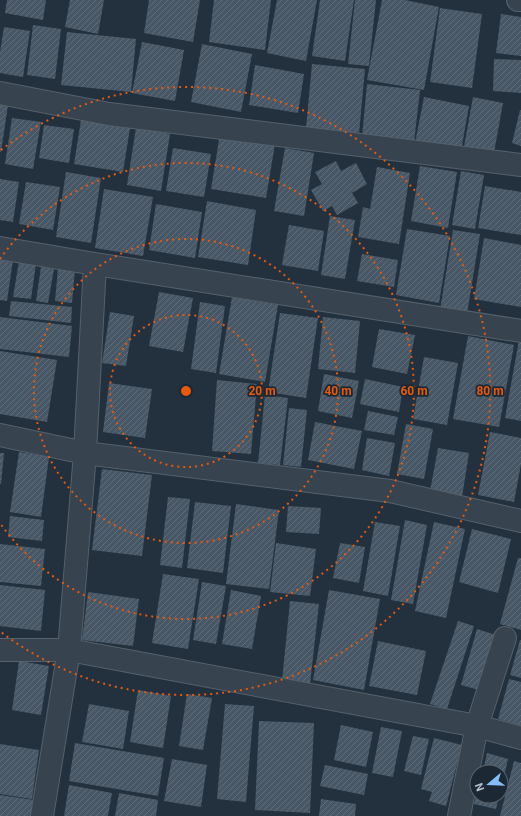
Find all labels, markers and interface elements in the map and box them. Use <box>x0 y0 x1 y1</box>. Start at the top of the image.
centre of rings <box>179 384 193 398</box>
text: 20 m <box>248 384 276 398</box>
text: 40 m <box>324 384 352 398</box>
text: 60 m <box>400 384 428 398</box>
text: 80 m <box>476 384 504 398</box>
north arrow <box>469 764 509 804</box>
text: N <box>473 781 487 793</box>

